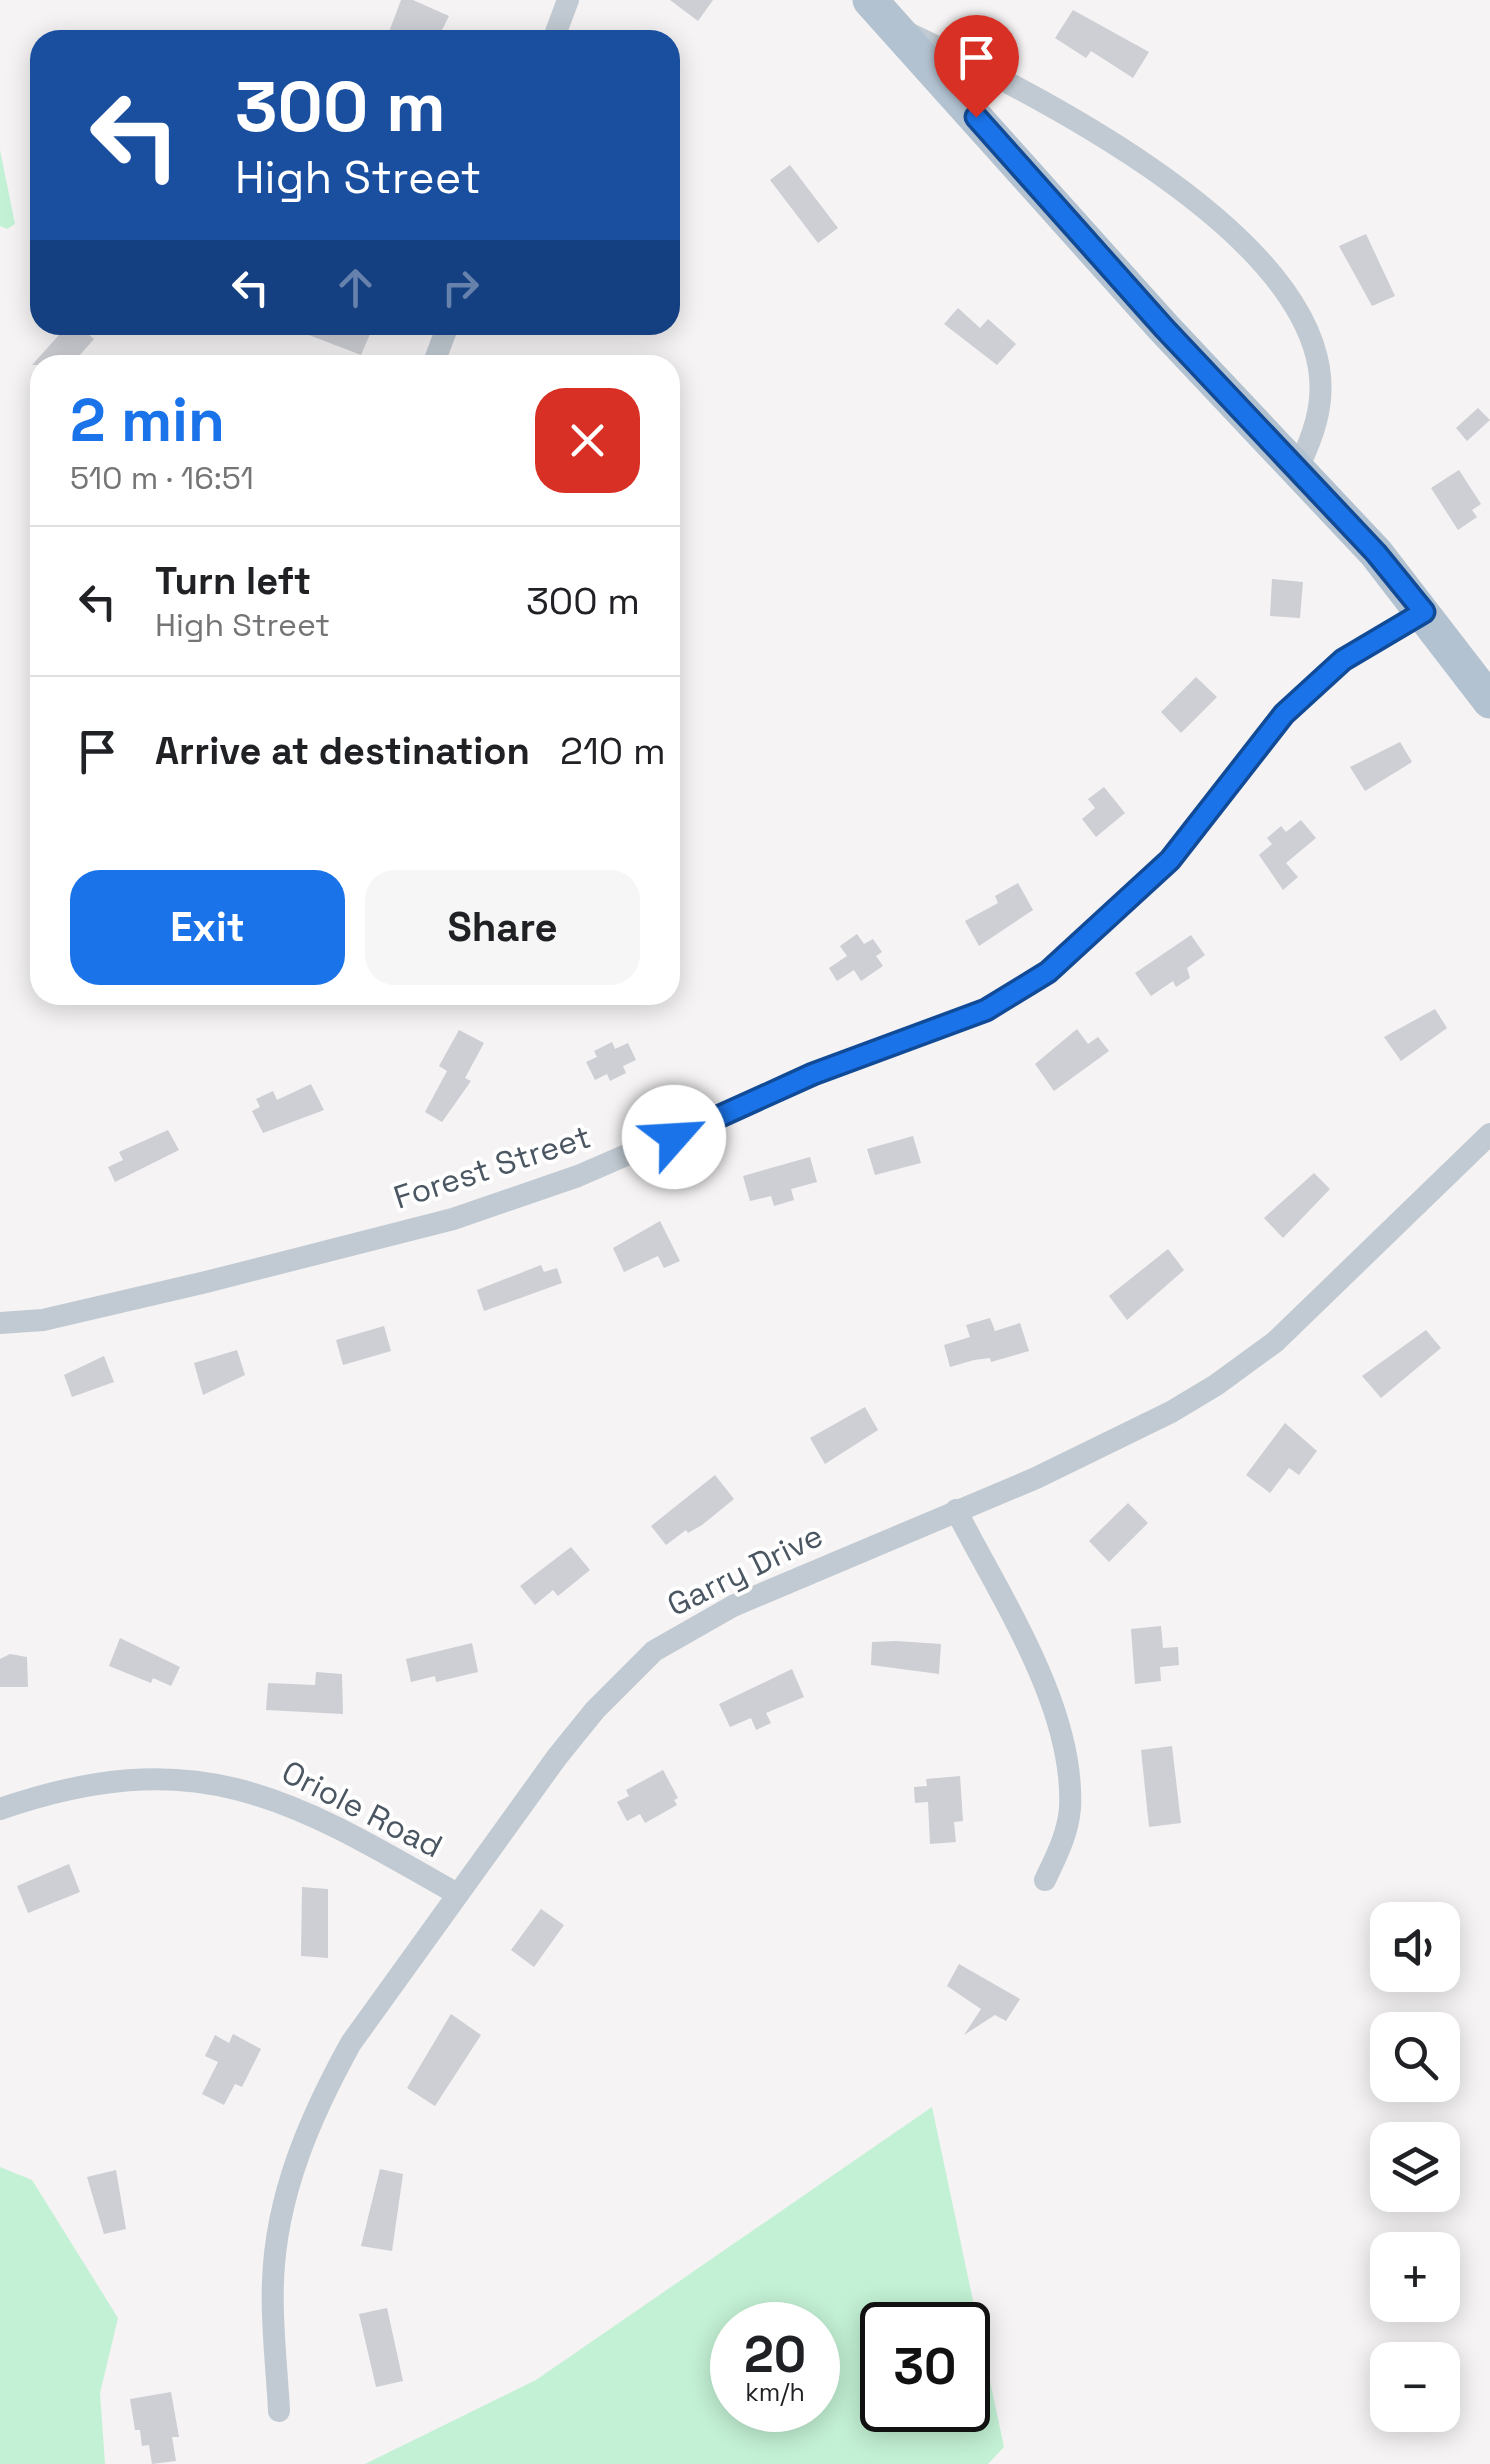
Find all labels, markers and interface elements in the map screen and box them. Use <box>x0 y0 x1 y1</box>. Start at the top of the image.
pin <box>934 15 1019 118</box>
icon: arrive <box>949 30 1004 85</box>
text: 300 m <box>235 62 446 151</box>
icon: left <box>70 70 200 200</box>
text: High Street <box>235 149 481 206</box>
icon: left <box>223 260 278 315</box>
icon: ahead <box>328 260 383 315</box>
icon: right <box>433 260 488 315</box>
text: 2 min <box>70 382 225 459</box>
button: close <box>535 388 640 493</box>
text: 510 m · 16:51 <box>70 458 254 498</box>
text: Turn left <box>155 557 311 605</box>
icon: left <box>70 574 125 629</box>
text: 300 m <box>526 577 640 625</box>
text: High Street <box>155 605 330 645</box>
icon: arrive <box>70 724 125 779</box>
text: Arrive at destination <box>155 727 530 775</box>
text: 210 m <box>560 727 666 775</box>
button: Exit <box>70 870 345 985</box>
button: Share <box>365 870 640 985</box>
position arrow <box>622 1085 726 1189</box>
street label: Forest Street <box>389 1116 595 1218</box>
street label: Garry Drive <box>661 1515 829 1625</box>
street label: Oriole Road <box>275 1752 449 1866</box>
map controls <box>1370 1902 1460 2432</box>
button: sound <box>1370 1902 1460 1992</box>
button: search <box>1370 2012 1460 2102</box>
button: layers <box>1370 2122 1460 2212</box>
button: + <box>1370 2232 1460 2322</box>
speed limit sign: 30 <box>860 2302 990 2432</box>
text: 20 <box>744 2323 806 2387</box>
button: − <box>1370 2342 1460 2432</box>
text: km/h <box>745 2376 805 2408</box>

